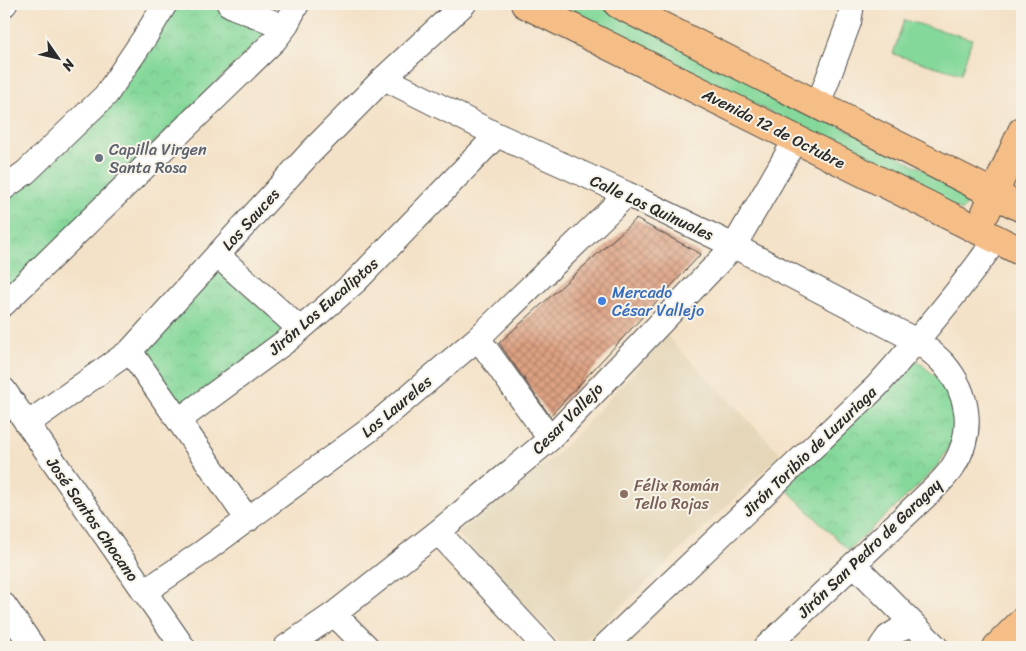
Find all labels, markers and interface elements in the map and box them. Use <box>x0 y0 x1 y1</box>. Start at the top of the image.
north arrow <box>32 32 82 82</box>
text: N <box>55 53 82 76</box>
street label: Avenida 12 de Octubre <box>696 79 851 177</box>
place label: Capilla Virgen Santa Rosa <box>109 135 207 182</box>
marker: Capilla Virgen Santa Rosa <box>93 152 105 164</box>
street label: Calle Los Quinuales <box>585 166 719 249</box>
street label: Los Sauces <box>214 181 287 257</box>
street label: Jirón Los Eucaliptos <box>261 249 386 364</box>
place label: Mercado César Vallejo <box>612 278 704 325</box>
marker: Mercado César Vallejo <box>596 295 608 307</box>
street label: Los Laureles <box>354 367 439 445</box>
street label: Cesar Vallejo <box>524 375 610 461</box>
street label: Jirón Toribio de Luzuriaga <box>734 378 884 525</box>
street label: José Santos Chocano <box>38 450 147 588</box>
place label: Félix Román Tello Rojas <box>634 471 719 518</box>
street label: Jirón San Pedro de Garagay <box>789 471 949 626</box>
marker: Félix Román Tello Rojas <box>618 488 630 500</box>

